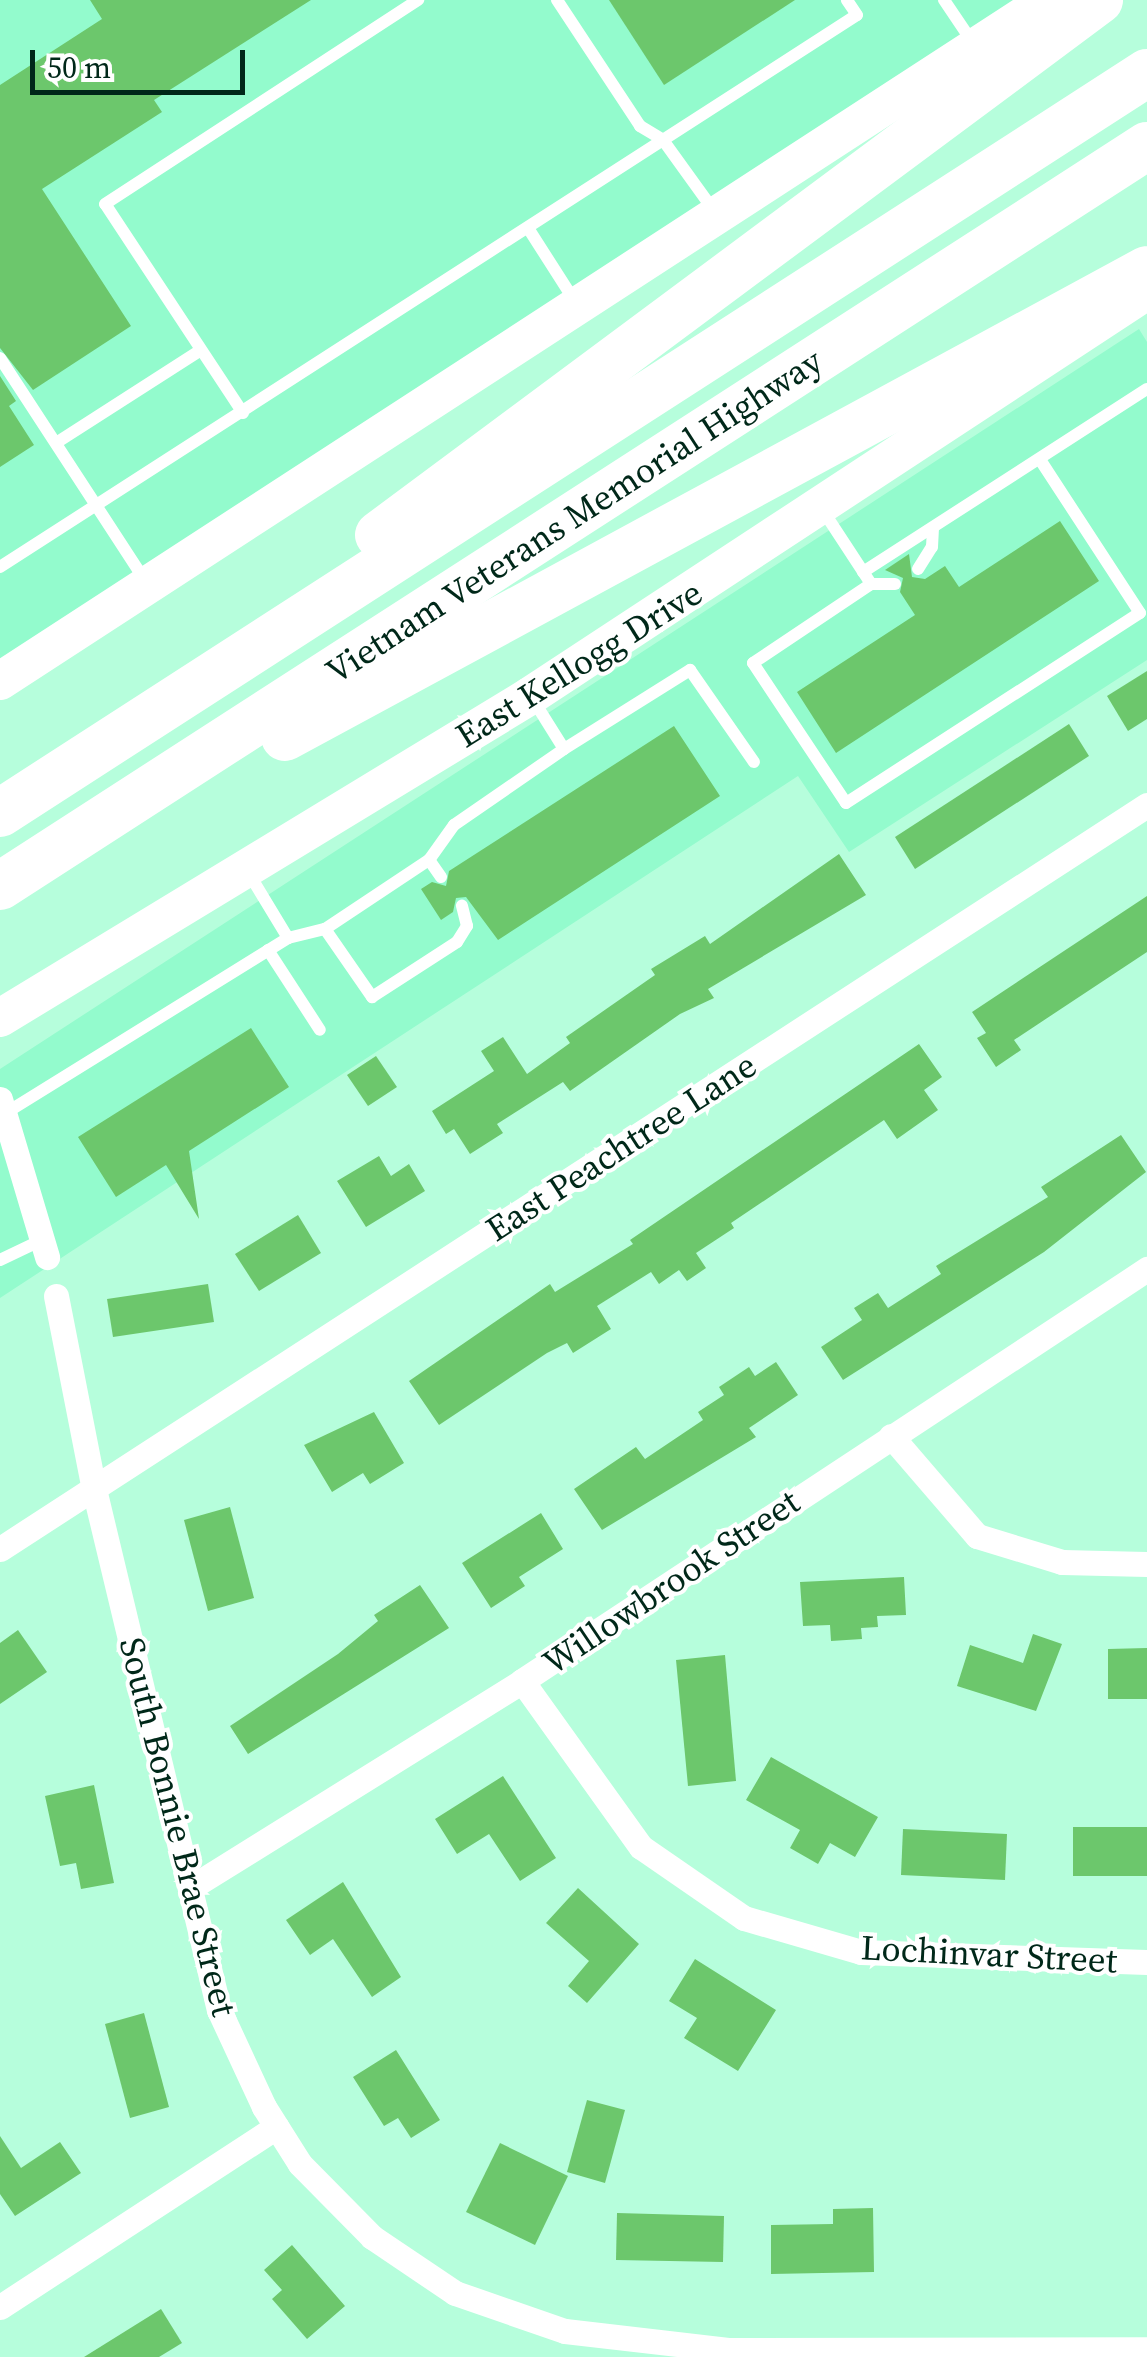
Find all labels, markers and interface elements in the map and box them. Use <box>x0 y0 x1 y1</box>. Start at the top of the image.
scale bar <box>35 30 250 92</box>
text: 50 m <box>47 47 111 88</box>
street label: Vietnam Veterans Memorial Highway <box>318 339 830 693</box>
street label: East Kellogg Drive <box>448 571 710 757</box>
street label: East Peachtree Lane <box>478 1044 764 1250</box>
street label: Willowbrook Street <box>535 1481 807 1683</box>
street label: South Bonnie Brae Street <box>111 1633 245 2021</box>
street label: Lochinvar Street <box>860 1926 1118 1982</box>

